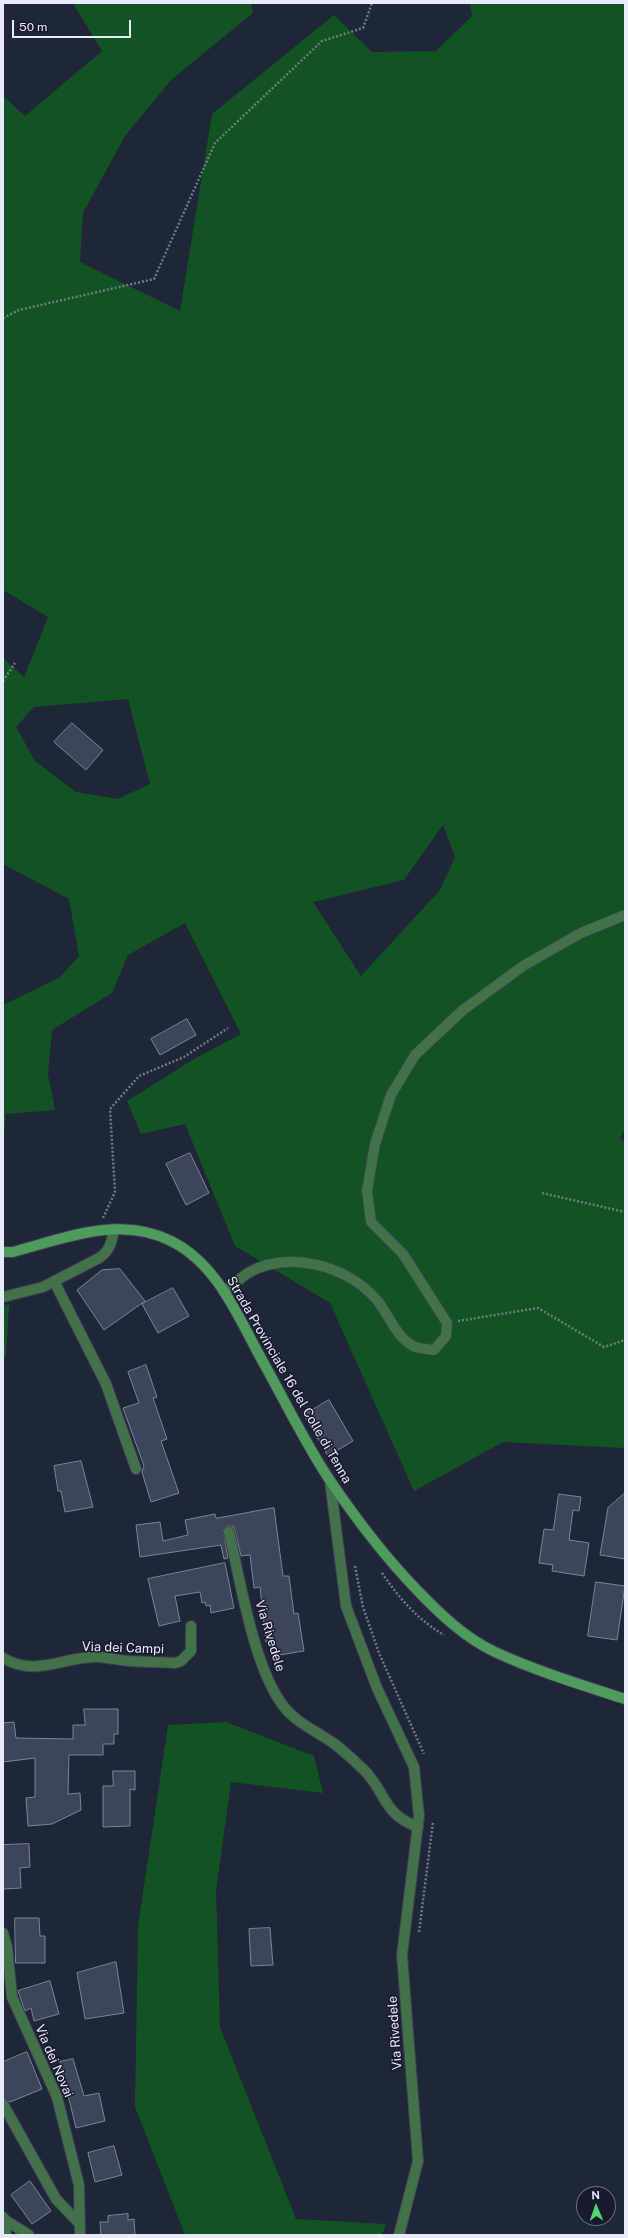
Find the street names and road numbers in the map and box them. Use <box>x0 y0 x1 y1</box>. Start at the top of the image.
street label: Strada Provinciale 16 del Colle di Tenna <box>223 1274 355 1486</box>
street label: Via Rivedele <box>252 1598 288 1674</box>
street label: Via dei Campi <box>82 1639 164 1657</box>
street label: Via Rivedele <box>385 1995 405 2071</box>
street label: Via dei Novai <box>32 2022 76 2100</box>

